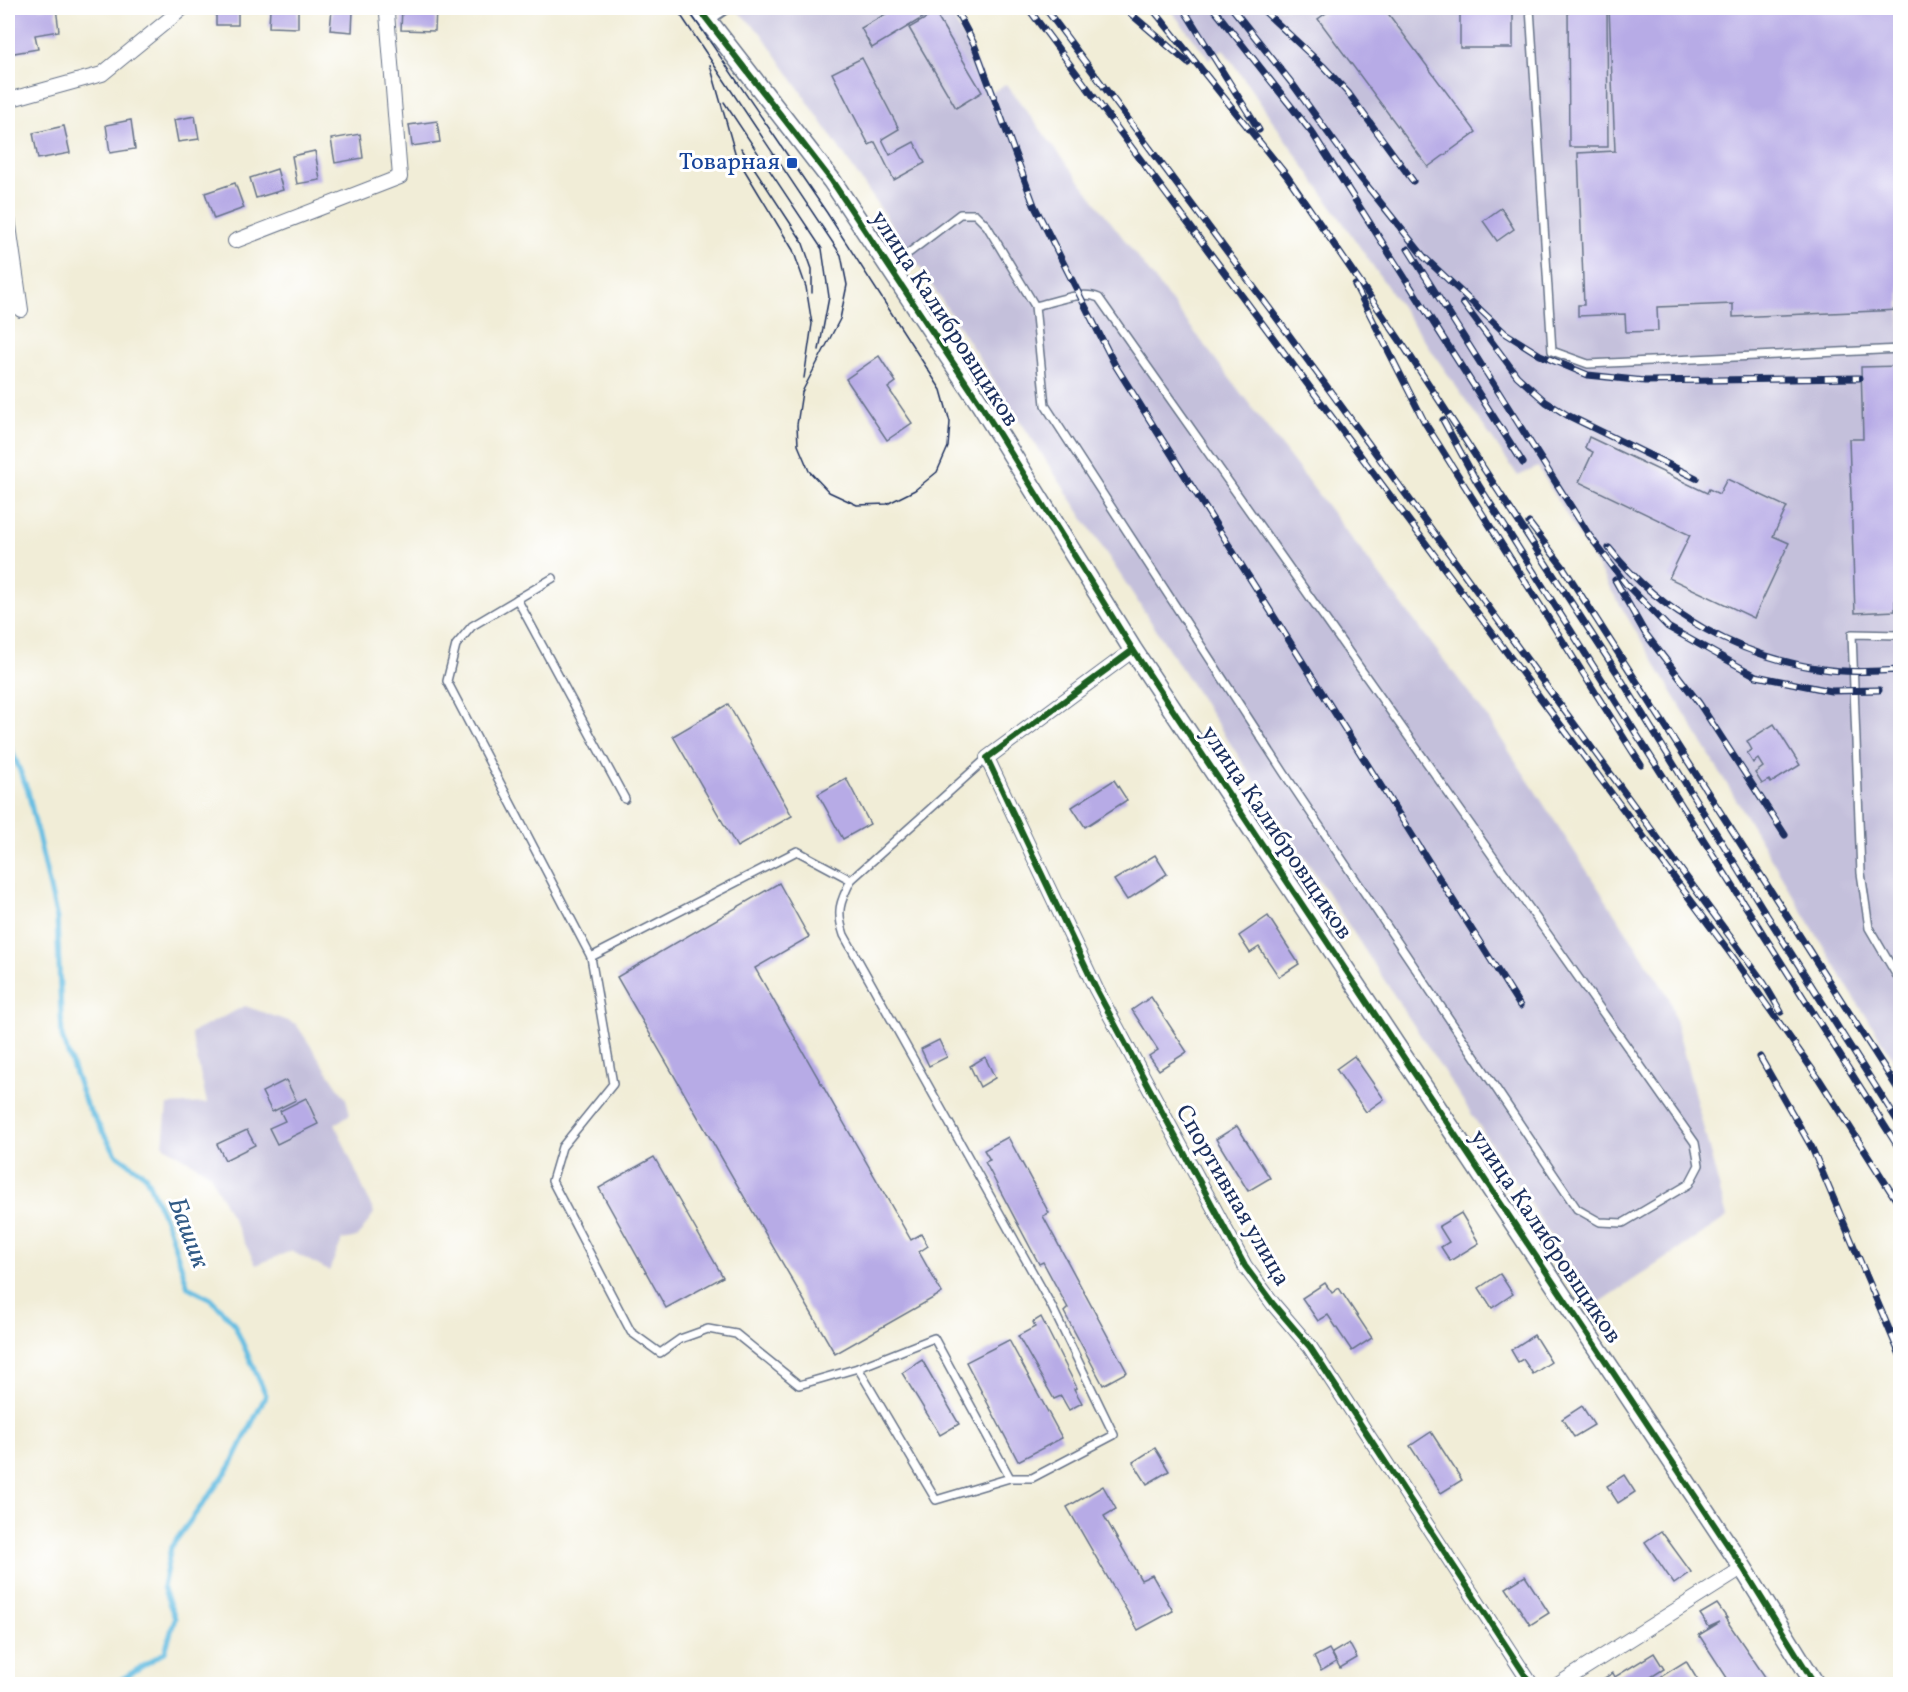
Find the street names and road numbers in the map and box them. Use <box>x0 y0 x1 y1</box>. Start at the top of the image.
street label: улица Калибровщиков <box>861 204 1027 434</box>
street label: улица Калибровщиков <box>1192 719 1360 947</box>
street label: Спортивная улица <box>1166 1099 1298 1293</box>
street label: улица Калибровщиков <box>1461 1123 1629 1351</box>

